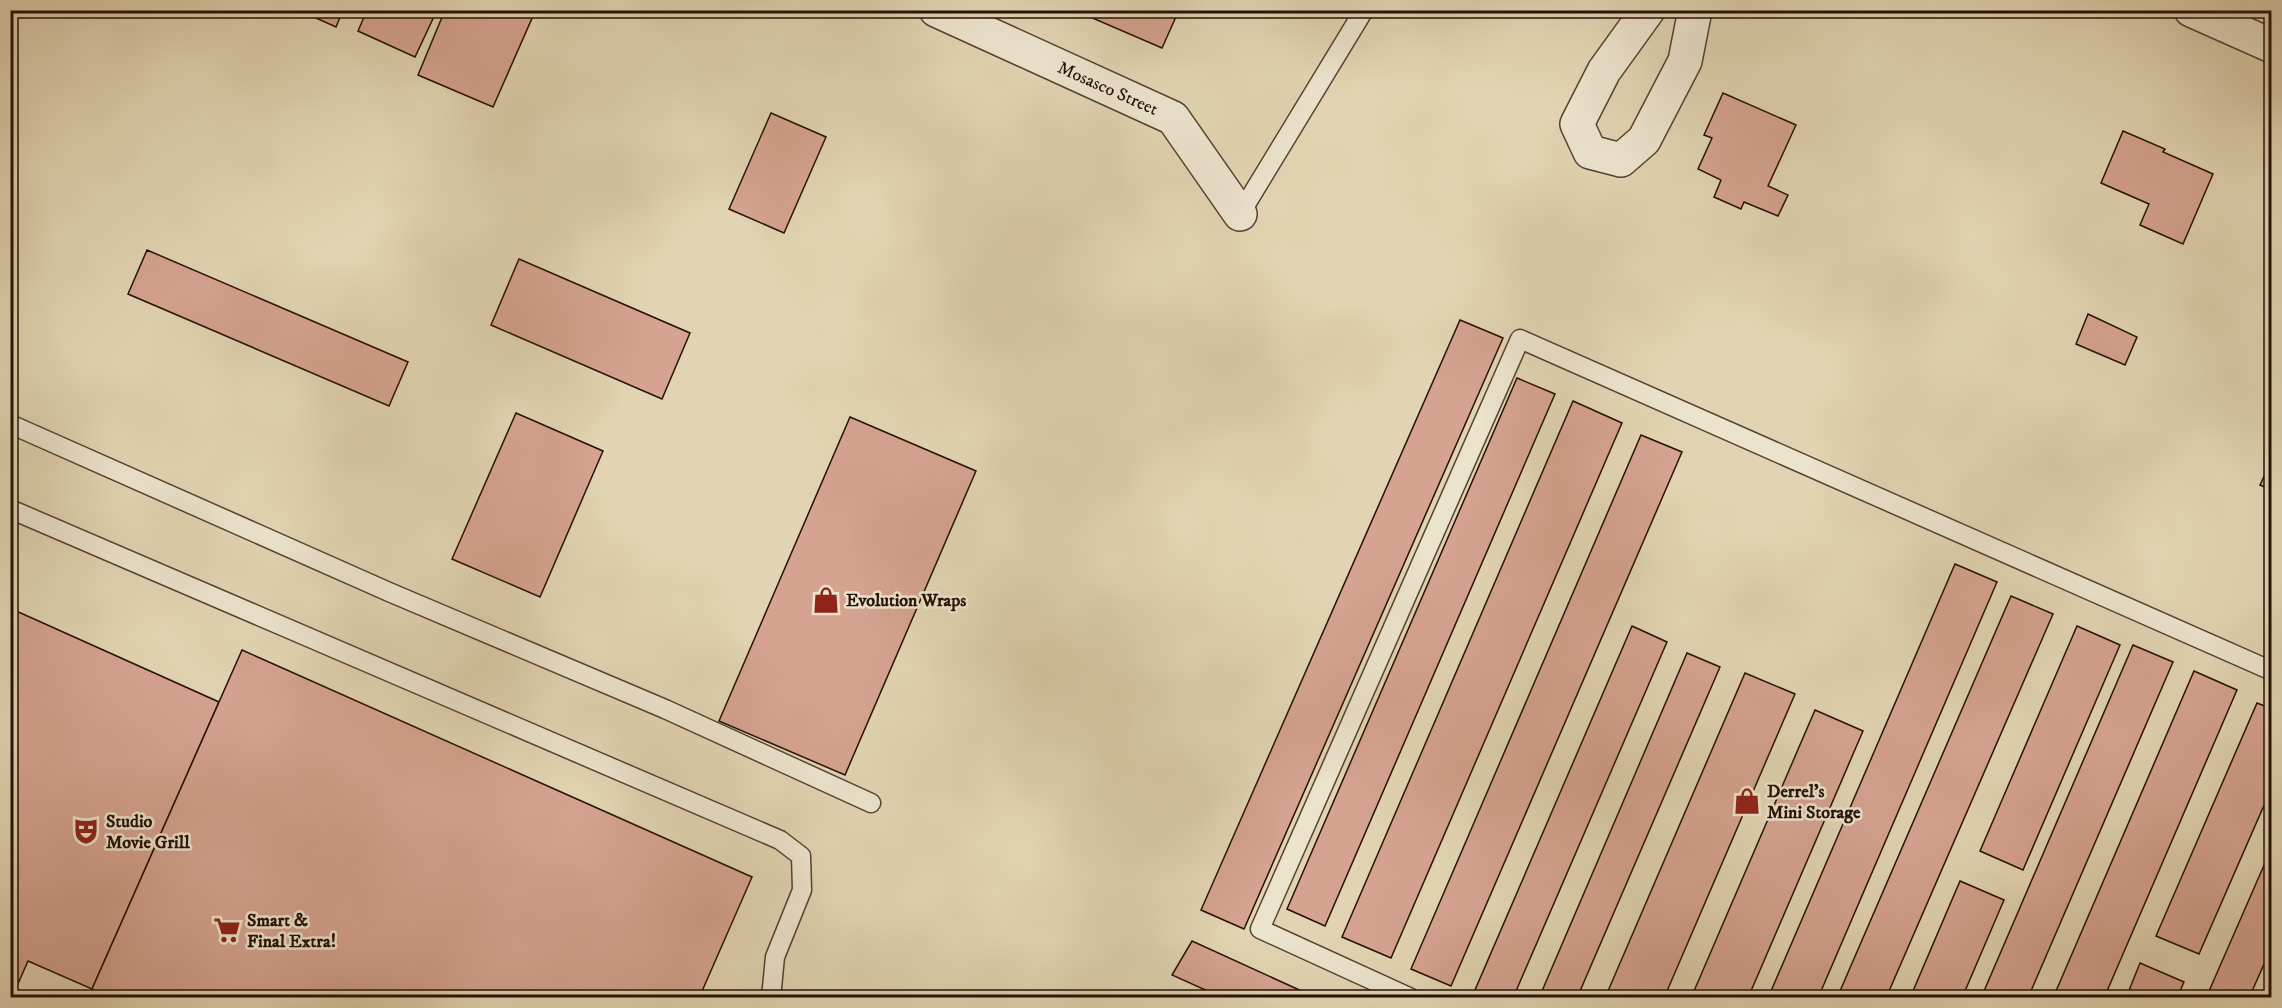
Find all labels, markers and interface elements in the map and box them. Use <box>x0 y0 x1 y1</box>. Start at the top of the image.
street label: Mosasco Street <box>1054 57 1161 121</box>
shop icon: Evolution Wraps <box>811 585 841 615</box>
place label: Evolution Wraps <box>846 590 966 612</box>
place label: Derrel's Mini Storage <box>1767 781 1861 824</box>
shop icon: Derrel's Mini Storage <box>1732 786 1762 816</box>
place label: Studio Movie Grill <box>106 811 190 854</box>
theatre icon: Studio Movie Grill <box>71 816 101 846</box>
place label: Smart & Final Extra! <box>247 910 336 953</box>
supermarket icon: Smart & Final Extra! <box>212 915 242 945</box>

